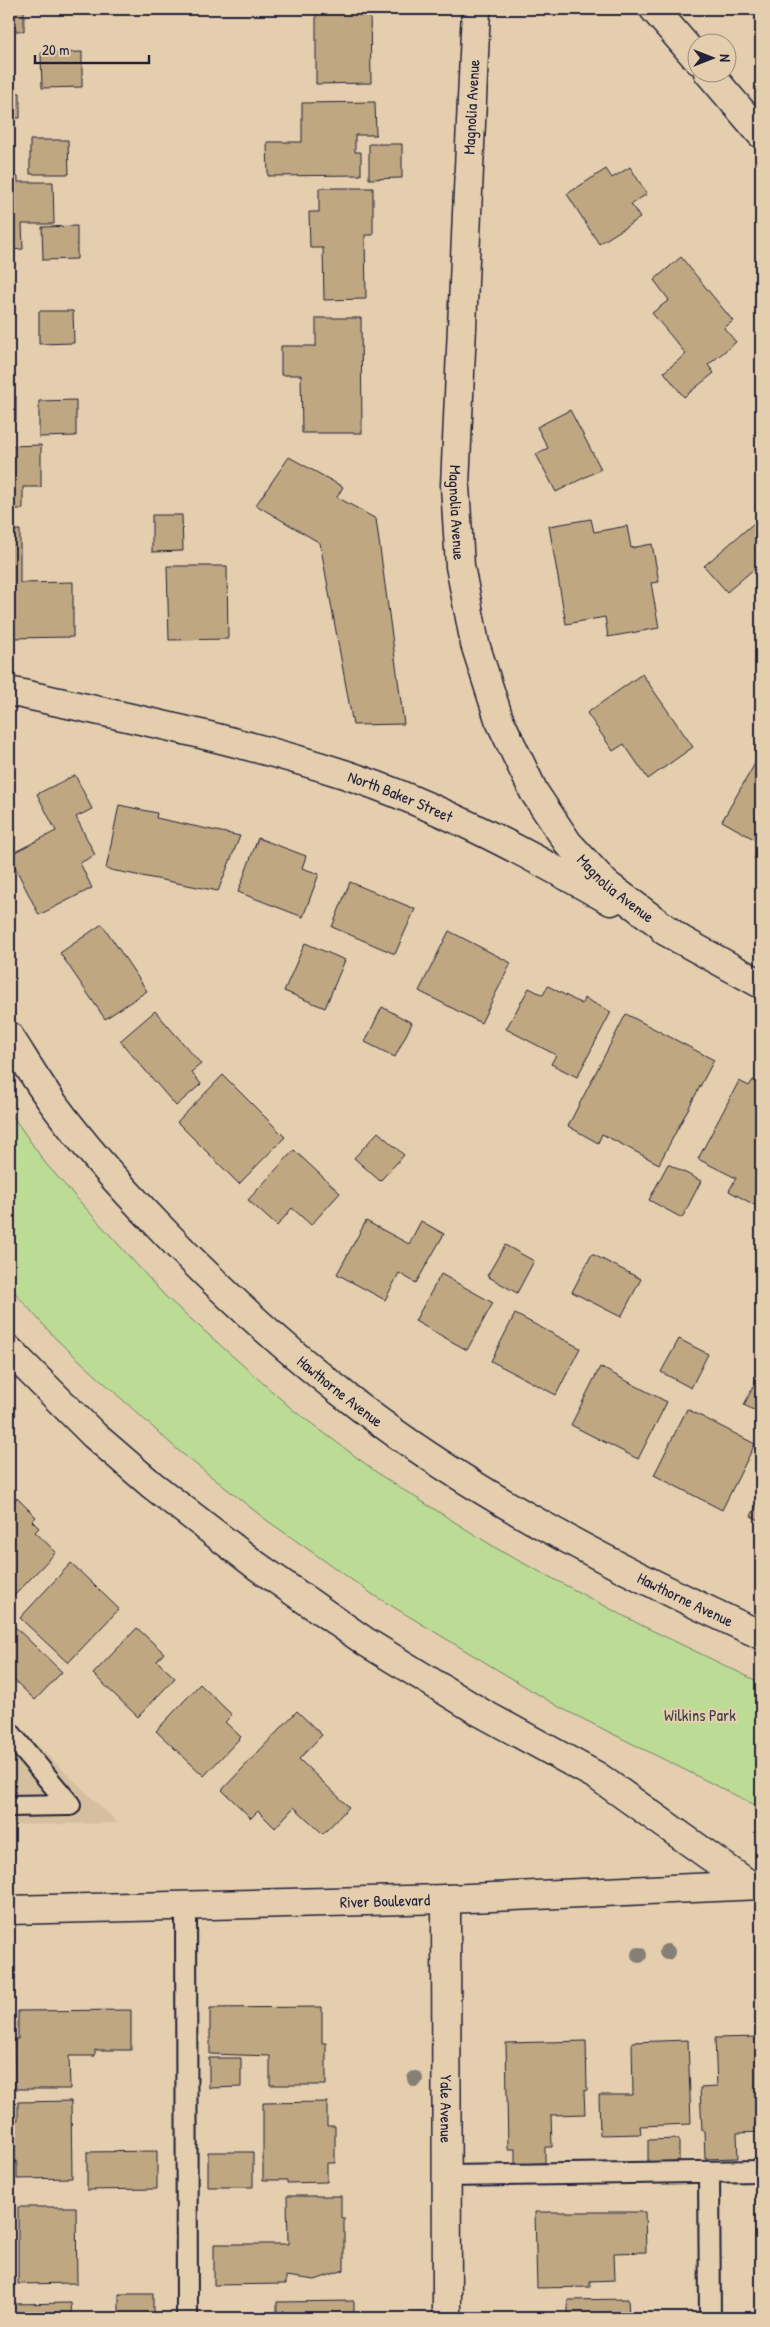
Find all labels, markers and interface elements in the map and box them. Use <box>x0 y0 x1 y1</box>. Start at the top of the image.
scale bar <box>35 32 149 64</box>
north arrow <box>688 32 738 82</box>
text: 20 m <box>42 39 69 60</box>
text: N <box>716 54 735 62</box>
street label: Magnolia Avenue <box>458 58 485 155</box>
street label: Magnolia Avenue <box>444 465 471 561</box>
street label: North Baker Street <box>345 765 457 828</box>
street label: Magnolia Avenue <box>572 849 659 928</box>
street label: Hawthorne Avenue <box>292 1350 388 1432</box>
street label: Hawthorne Avenue <box>634 1567 738 1632</box>
park label: Wilkins Park <box>664 1704 736 1726</box>
street label: River Boulevard <box>340 1888 430 1913</box>
street label: Yale Avenue <box>435 2075 458 2144</box>

